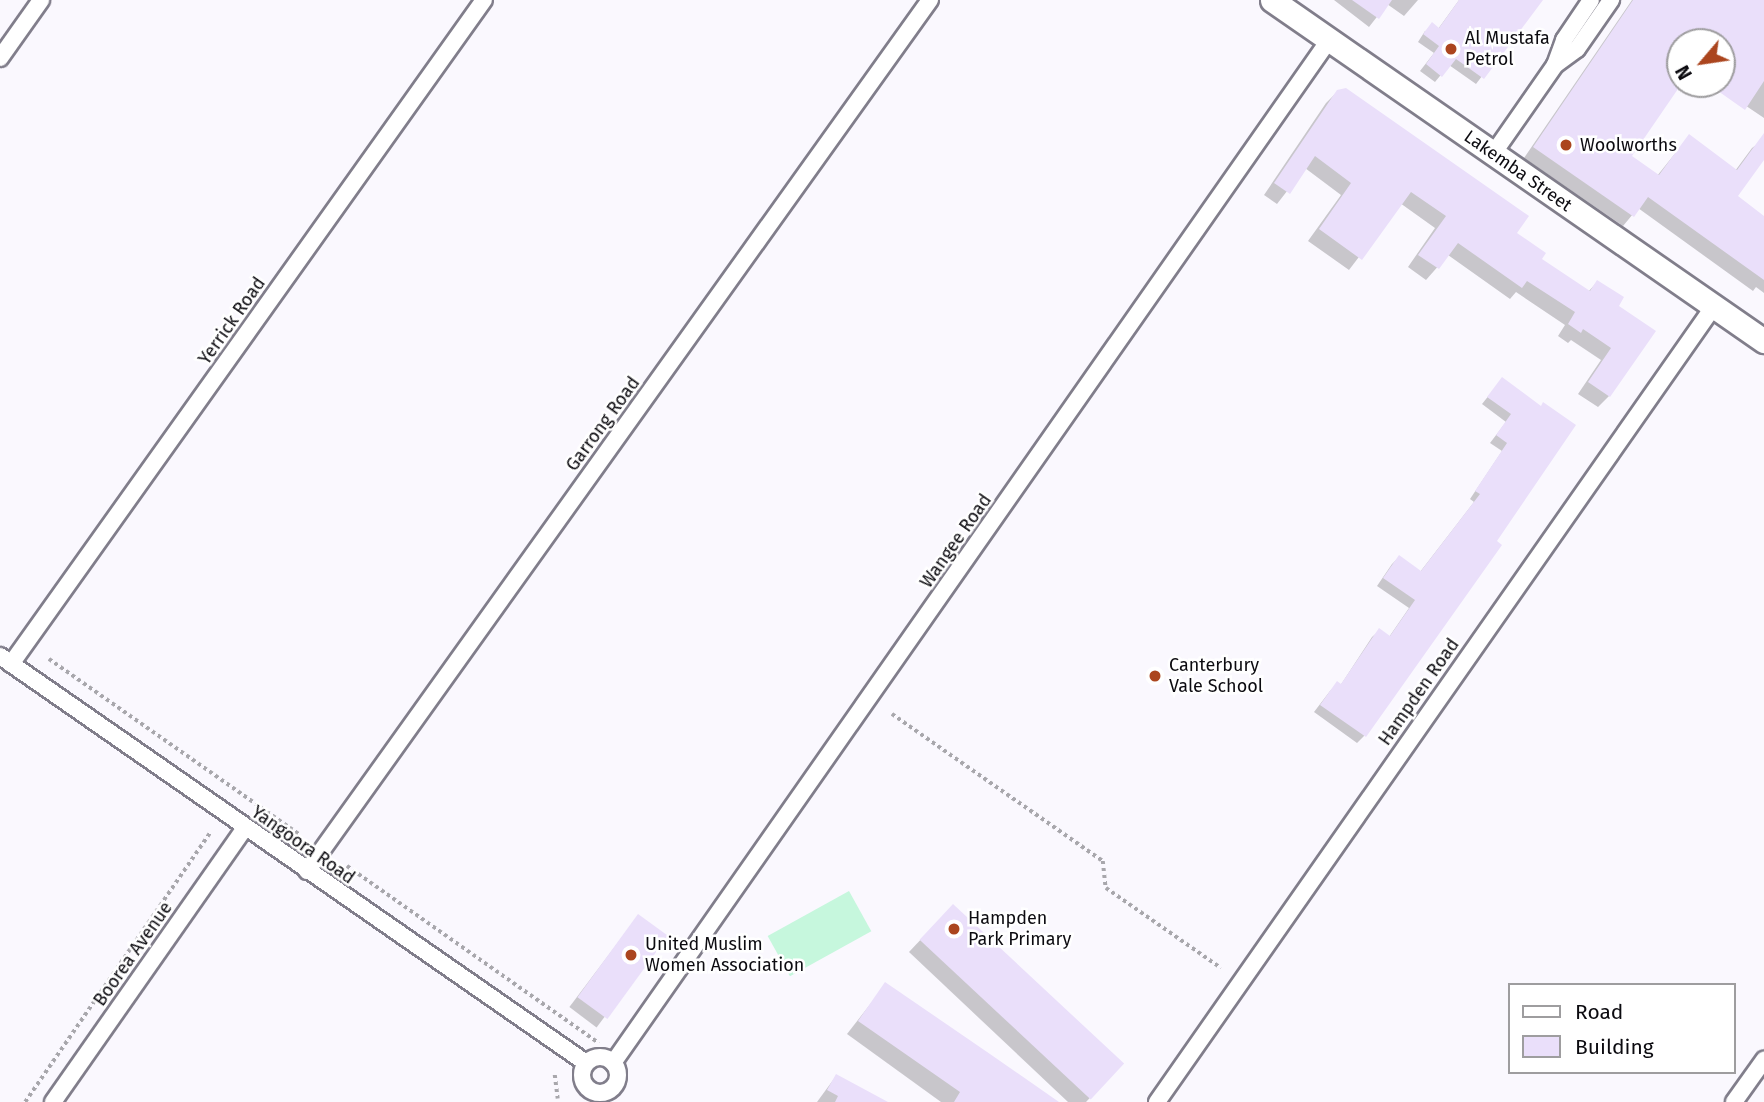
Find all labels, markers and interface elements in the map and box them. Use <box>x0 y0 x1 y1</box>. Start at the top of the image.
place label: Al Mustafa Petrol <box>1465 28 1550 70</box>
north arrow <box>1666 28 1736 98</box>
marker: Al Mustafa Petrol <box>1443 41 1459 57</box>
text: N <box>1671 61 1697 84</box>
street label: Lakemba Street <box>1460 126 1576 216</box>
place label: Woolworths <box>1580 134 1677 156</box>
marker: Woolworths <box>1558 137 1574 153</box>
street label: Yerrick Road <box>194 273 270 369</box>
street label: Garrong Road <box>562 373 644 475</box>
street label: Wangee Road <box>916 490 996 592</box>
street label: Hampden Road <box>1374 634 1464 750</box>
place label: Canterbury Vale School <box>1169 655 1263 698</box>
marker: Canterbury Vale School <box>1147 668 1163 684</box>
street label: Yangoora Road <box>247 801 359 889</box>
street label: Boorea Avenue <box>89 898 177 1010</box>
place label: Hampden Park Primary <box>968 908 1071 950</box>
marker: Hampden Park Primary <box>946 921 962 937</box>
place label: United Muslim Women Association <box>645 934 804 976</box>
marker: United Muslim Women Association <box>623 947 639 963</box>
legend <box>1508 983 1736 1074</box>
text: Road <box>1575 999 1623 1025</box>
text: Building <box>1575 1034 1654 1060</box>

